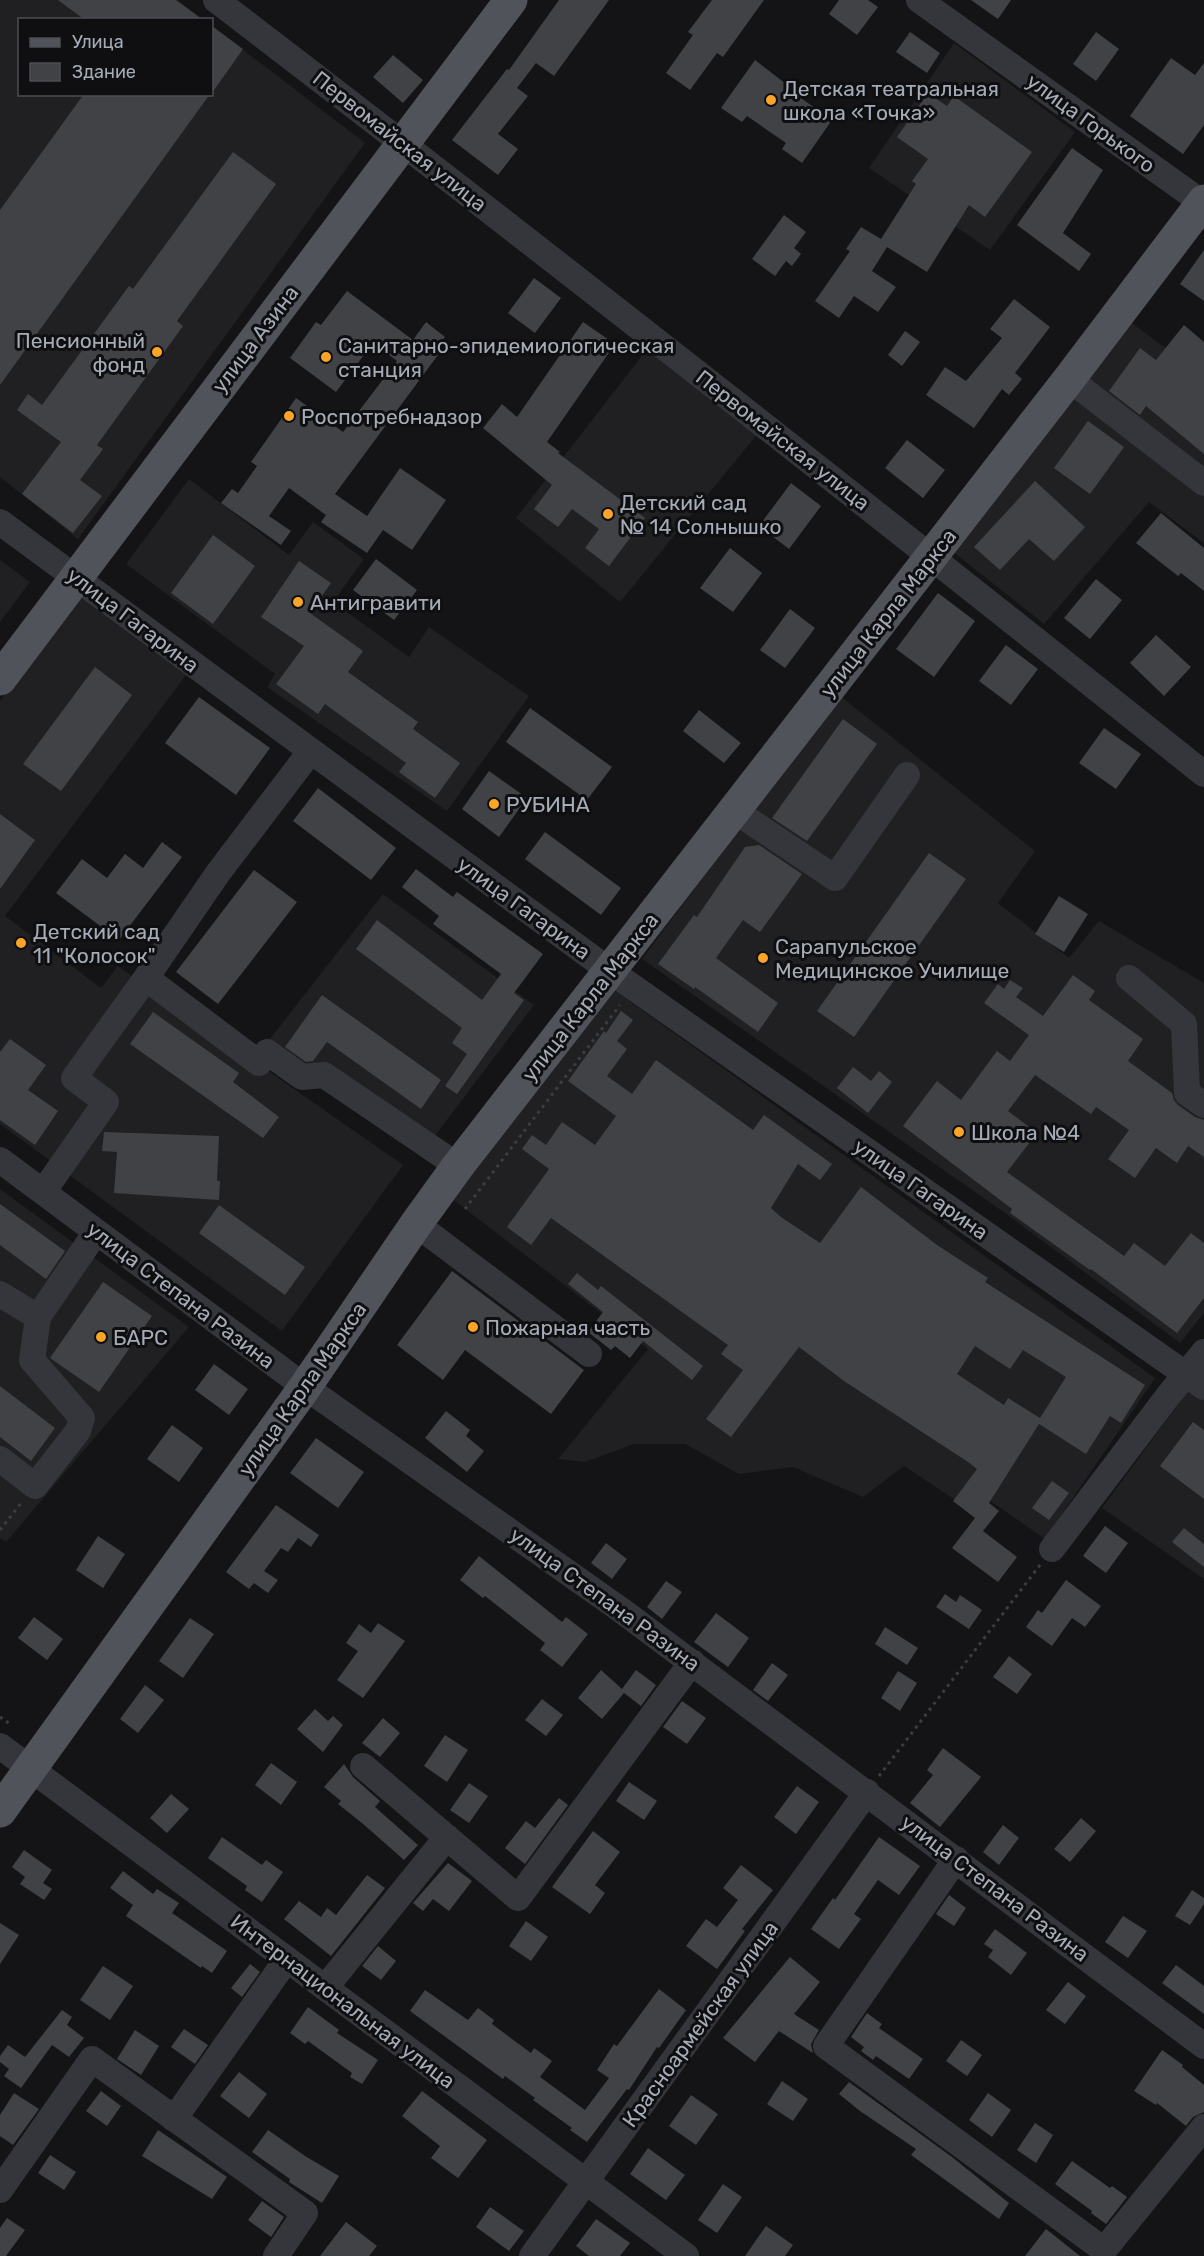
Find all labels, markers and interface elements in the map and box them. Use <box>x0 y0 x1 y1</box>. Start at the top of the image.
legend <box>18 18 213 96</box>
text: Улица <box>72 31 124 53</box>
text: Здание <box>72 61 136 83</box>
street label: Первомайская улица <box>308 66 492 216</box>
street label: улица Горького <box>1022 68 1160 178</box>
place label: Детская театральная школа «Точка» <box>783 76 999 125</box>
marker: Детская театральная школа «Точка» <box>764 93 778 107</box>
street label: улица Азина <box>207 281 303 397</box>
place label: Пенсионный фонд <box>16 328 145 377</box>
place label: Санитарно-эпидемиологическая станция <box>338 333 674 382</box>
marker: Пенсионный фонд <box>150 345 164 359</box>
marker: Санитарно-эпидемиологическая станция <box>319 350 333 364</box>
street label: Первомайская улица <box>691 365 875 515</box>
place label: Роспотребнадзор <box>301 404 482 429</box>
marker: Роспотребнадзор <box>282 409 296 423</box>
place label: Детский сад № 14 Солнышко <box>620 490 782 539</box>
marker: Детский сад № 14 Солнышко <box>601 507 615 521</box>
street label: улица Карла Маркса <box>815 524 961 702</box>
street label: улица Гагарина <box>62 562 204 678</box>
place label: Антигравити <box>310 590 442 615</box>
marker: Антигравити <box>291 595 305 609</box>
place label: РУБИНА <box>506 792 590 817</box>
marker: РУБИНА <box>487 797 501 811</box>
street label: улица Гагарина <box>453 851 595 965</box>
street label: улица Карла Маркса <box>517 908 663 1086</box>
place label: Детский сад 11 "Колосок" <box>33 919 160 968</box>
place label: Сарапульское Медицинское Училище <box>775 934 1009 983</box>
marker: Детский сад 11 "Колосок" <box>14 936 28 950</box>
marker: Сарапульское Медицинское Училище <box>756 951 770 965</box>
place label: Школа №4 <box>971 1120 1080 1145</box>
marker: Школа №4 <box>952 1125 966 1139</box>
street label: улица Гагарина <box>849 1133 993 1245</box>
street label: улица Степана Разина <box>82 1216 280 1374</box>
street label: улица Карла Маркса <box>233 1297 371 1481</box>
place label: Пожарная часть <box>485 1315 650 1340</box>
marker: Пожарная часть <box>466 1320 480 1334</box>
place label: БАРС <box>113 1325 168 1350</box>
marker: БАРС <box>94 1330 108 1344</box>
street label: улица Степана Разина <box>505 1522 705 1676</box>
street label: улица Степана Разина <box>896 1809 1094 1967</box>
street label: Интернациональная улица <box>226 1909 460 2093</box>
street label: Красноармейская улица <box>617 1916 783 2132</box>

